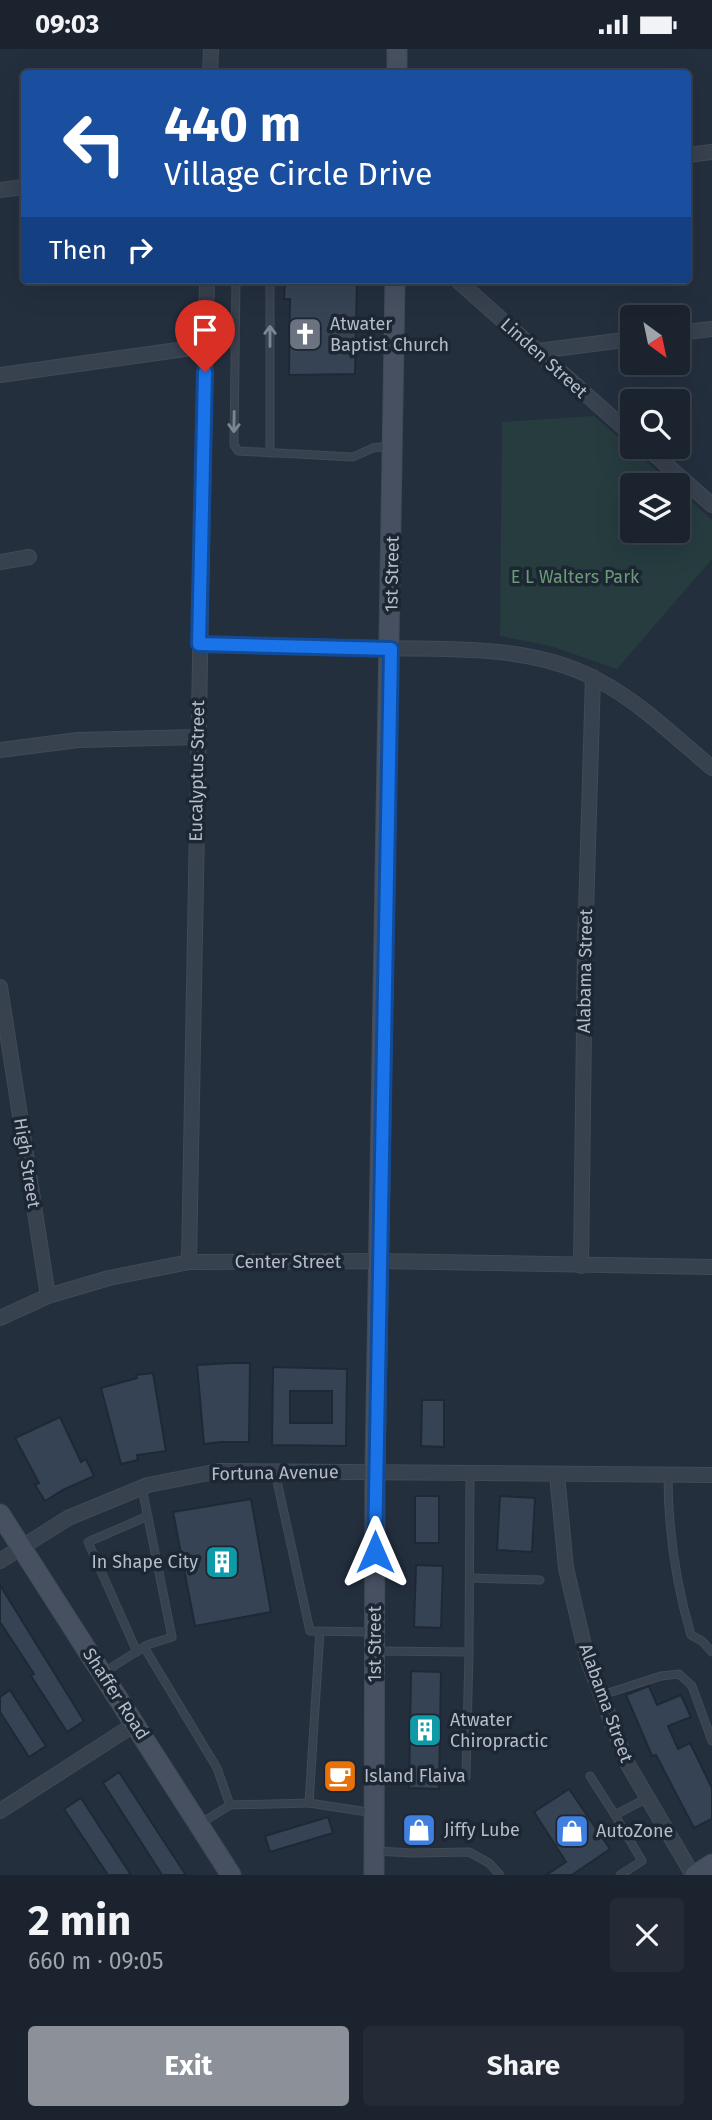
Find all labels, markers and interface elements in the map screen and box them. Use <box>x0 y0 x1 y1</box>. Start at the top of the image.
text: 09:03 <box>35 9 99 40</box>
text: 440 m <box>164 95 301 154</box>
icon: left <box>49 98 140 189</box>
text: Village Circle Drive <box>164 155 432 193</box>
icon: right <box>121 231 159 269</box>
text: Then <box>49 235 107 266</box>
pin <box>175 300 235 372</box>
north arrow <box>620 305 690 375</box>
map controls <box>620 305 690 543</box>
icon: arrive <box>186 311 224 349</box>
place label: Atwater Baptist Church <box>330 313 449 356</box>
street label: Linden Street <box>496 313 592 403</box>
church icon: Atwater Baptist Church <box>286 315 324 353</box>
one-way arrow <box>263 325 277 348</box>
button: search <box>620 389 690 459</box>
one-way arrow <box>227 410 241 433</box>
button: layers <box>620 473 690 543</box>
street label: 1st Street <box>380 535 404 612</box>
park label: E L Walters Park <box>511 566 640 588</box>
street label: Eucalyptus Street <box>185 700 209 842</box>
street label: Alabama Street <box>573 908 597 1033</box>
street label: High Street <box>9 1116 45 1210</box>
street label: Center Street <box>235 1251 342 1273</box>
street label: Fortuna Avenue <box>211 1461 339 1485</box>
position arrow <box>338 1515 412 1589</box>
building icon: In Shape City <box>203 1543 241 1581</box>
place label: In Shape City <box>92 1551 198 1573</box>
street label: 1st Street <box>364 1605 386 1682</box>
street label: Alabama Street <box>574 1641 638 1766</box>
street label: Shaffer Road <box>78 1644 154 1744</box>
place label: Atwater Chiropractic <box>450 1709 548 1752</box>
building icon: Atwater Chiropractic <box>406 1711 444 1749</box>
cafe icon: Island Flaiva <box>321 1757 359 1795</box>
place label: Island Flaiva <box>364 1765 466 1787</box>
shop icon: Jiffy Lube <box>400 1811 438 1849</box>
shop icon: AutoZone <box>553 1812 591 1850</box>
place label: Jiffy Lube <box>444 1819 520 1841</box>
place label: AutoZone <box>596 1820 673 1842</box>
text: 2 min <box>28 1896 131 1946</box>
button: close <box>610 1898 684 1972</box>
text: 660 m · 09:05 <box>28 1947 163 1975</box>
button: Exit <box>28 2026 349 2106</box>
button: Share <box>363 2026 684 2106</box>

